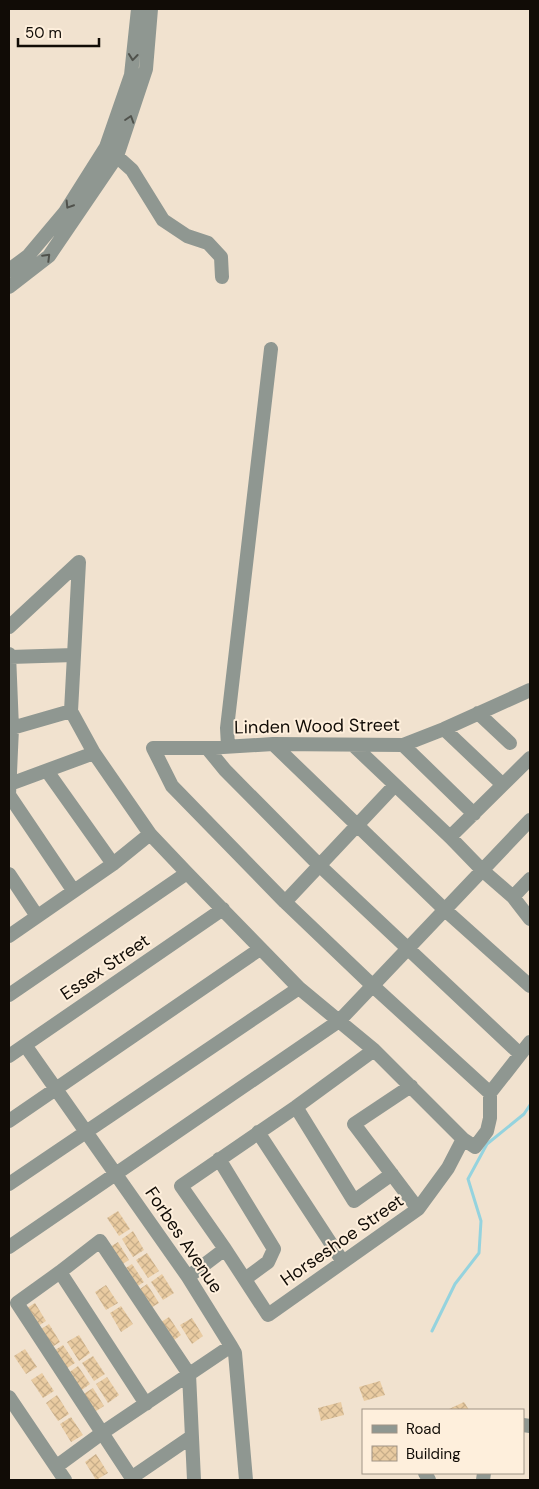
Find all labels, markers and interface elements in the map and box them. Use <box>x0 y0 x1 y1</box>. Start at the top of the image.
scale bar <box>18 15 99 47</box>
text: 50 m <box>25 23 62 43</box>
one-way arrow <box>128 54 139 62</box>
one-way arrow <box>124 115 134 123</box>
one-way arrow <box>66 200 76 209</box>
one-way arrow <box>41 254 50 263</box>
street label: Linden Wood Street <box>234 713 400 739</box>
street label: Essex Street <box>56 928 154 1006</box>
street label: Forbes Avenue <box>140 1182 228 1298</box>
street label: Horseshoe Street <box>276 1189 408 1291</box>
legend <box>362 1409 524 1474</box>
text: Road <box>406 1419 441 1439</box>
text: Building <box>406 1444 461 1464</box>

